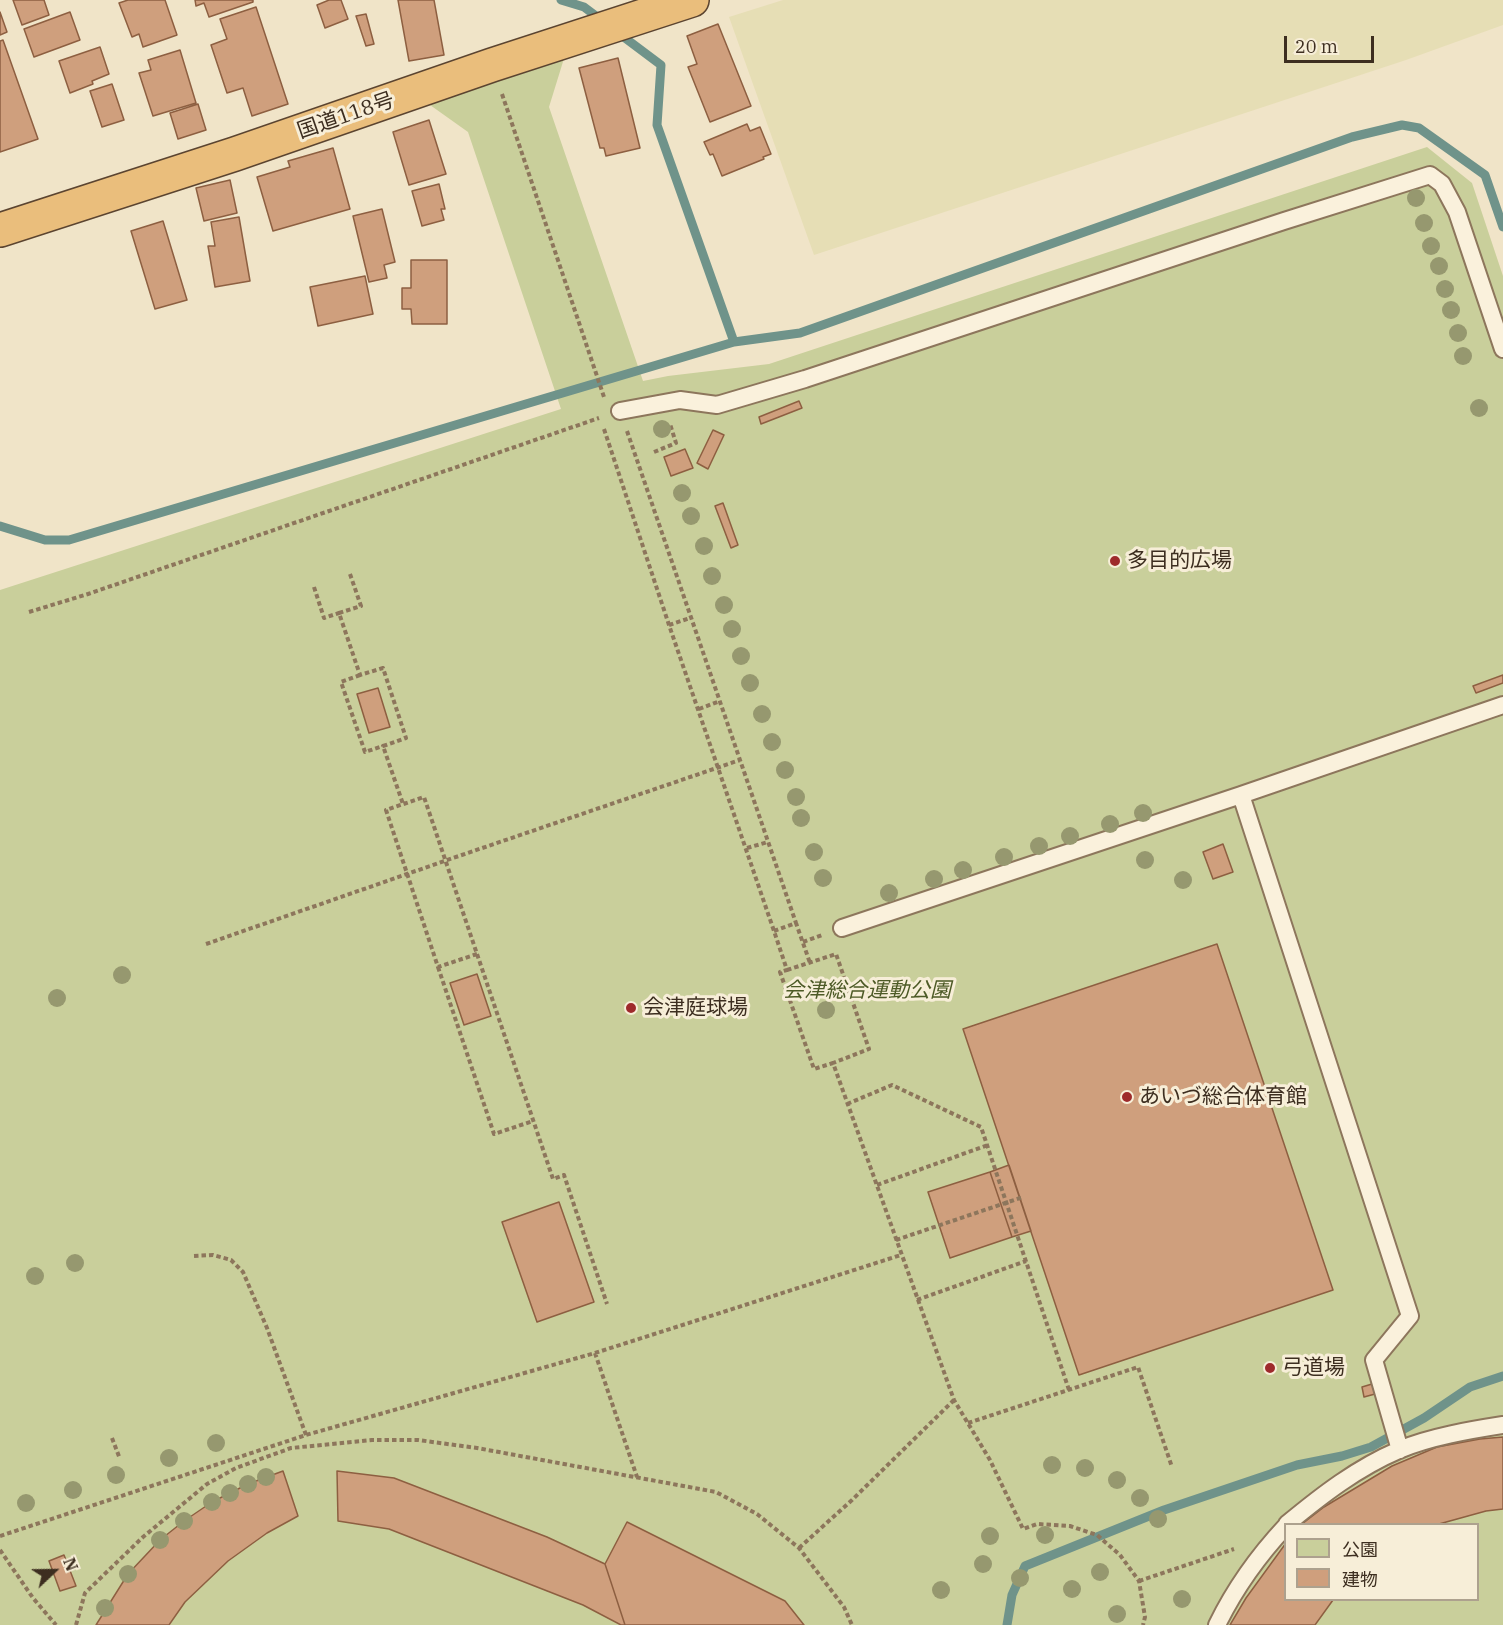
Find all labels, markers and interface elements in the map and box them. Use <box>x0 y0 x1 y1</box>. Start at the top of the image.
scale bar <box>1287 24 1377 62</box>
text: 20 m <box>1295 35 1338 58</box>
street label: 国道118号 <box>294 88 398 144</box>
place label: 多目的広場 <box>1127 548 1232 574</box>
marker: 多目的広場 <box>1108 554 1122 568</box>
park label: 会津総合運動公園 <box>783 978 951 1004</box>
place label: 会津庭球場 <box>643 995 748 1021</box>
marker: 会津庭球場 <box>624 1001 638 1015</box>
place label: あいづ総合体育館 <box>1139 1084 1307 1110</box>
marker: あいづ総合体育館 <box>1120 1090 1134 1104</box>
place label: 弓道場 <box>1282 1355 1345 1381</box>
marker: 弓道場 <box>1263 1361 1277 1375</box>
legend <box>1284 1523 1479 1601</box>
text: 公園 <box>1342 1538 1378 1561</box>
north arrow <box>24 1541 84 1601</box>
text: N <box>59 1555 82 1574</box>
text: 建物 <box>1342 1568 1378 1591</box>

